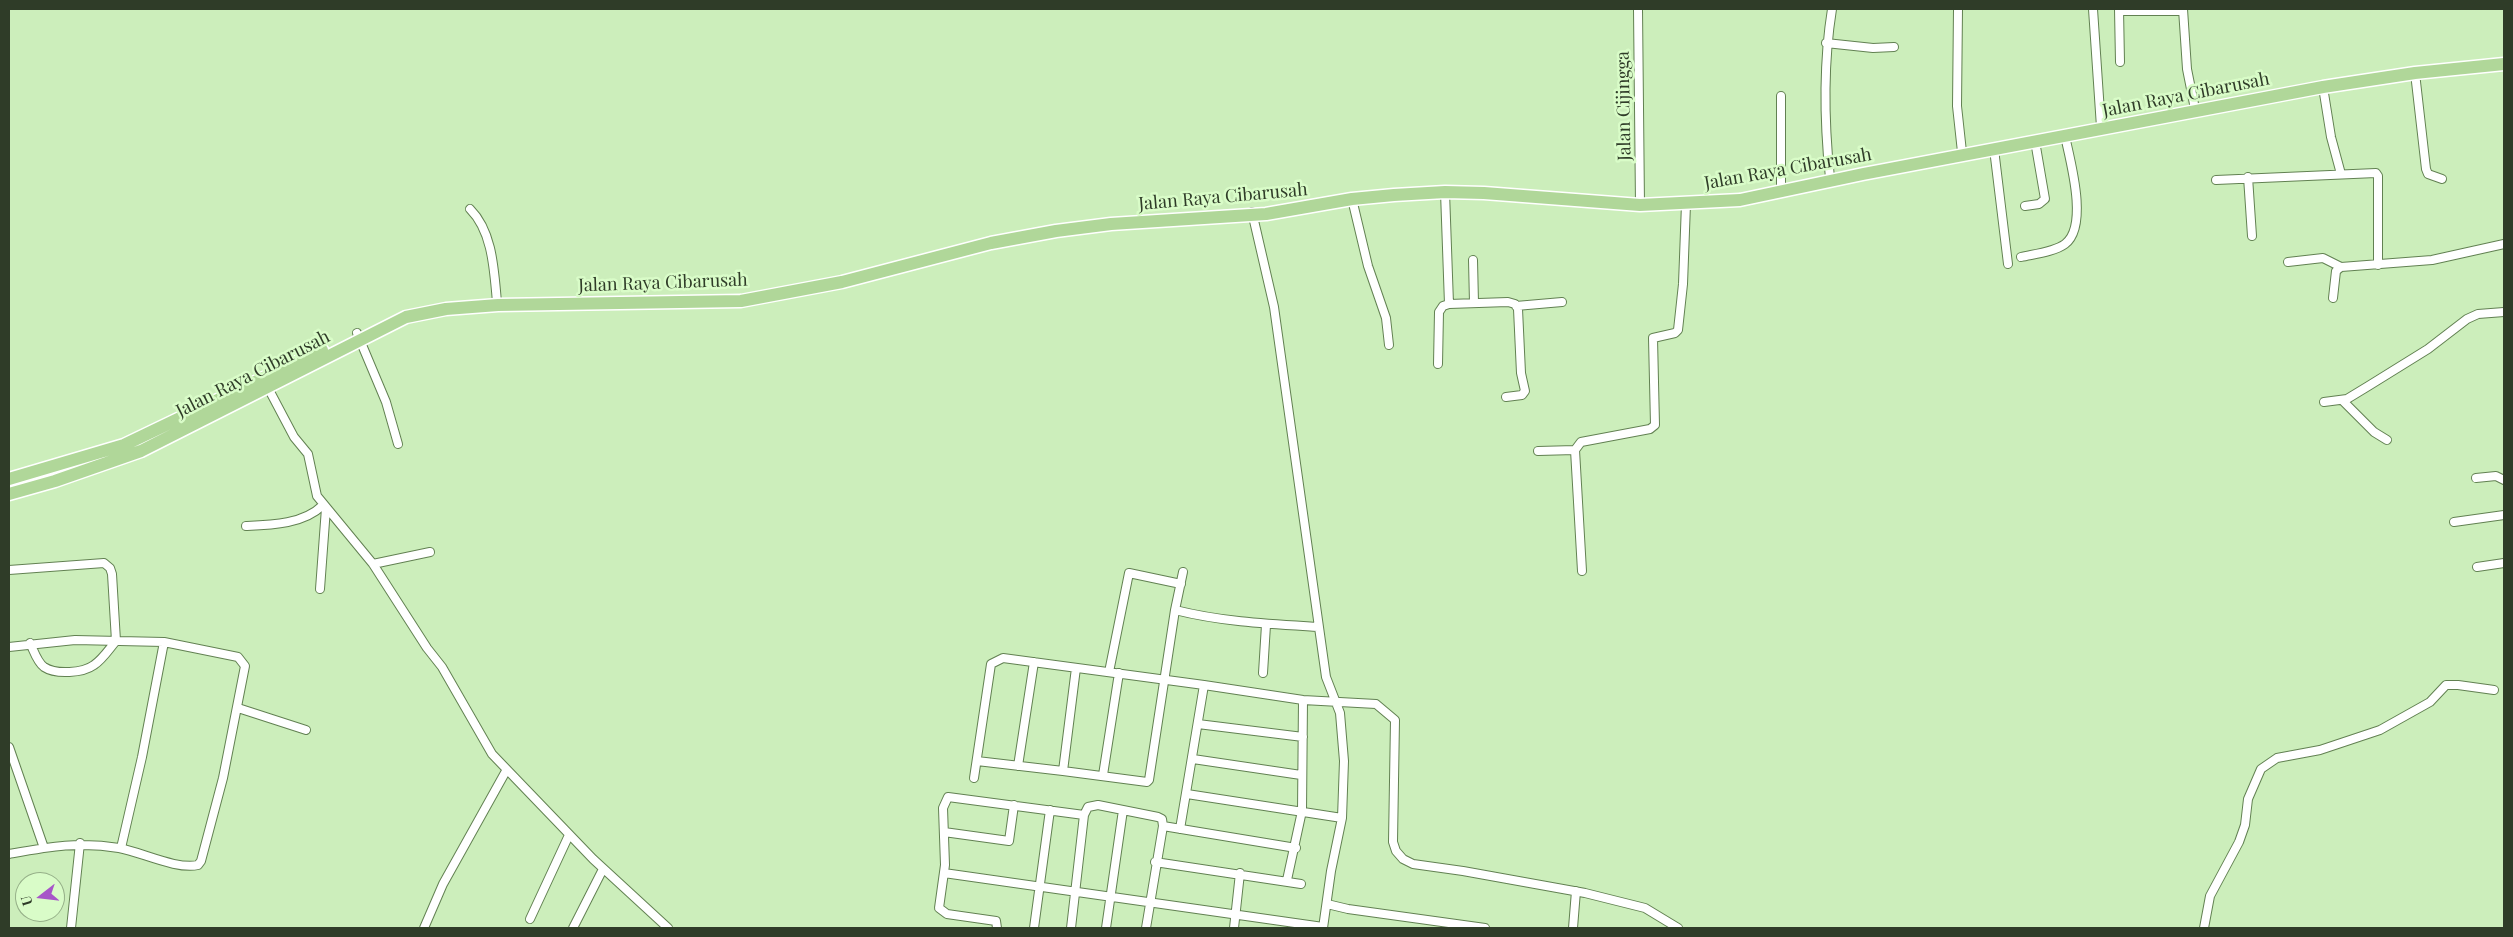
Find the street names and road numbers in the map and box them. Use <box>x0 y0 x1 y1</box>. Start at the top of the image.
street label: Jalan Cijingga <box>1612 51 1636 161</box>
street label: Jalan Raya Cibarusah <box>2101 68 2271 122</box>
street label: Jalan Raya Cibarusah <box>1703 144 1873 194</box>
street label: Jalan Raya Cibarusah <box>1138 179 1308 215</box>
street label: Jalan Raya Cibarusah <box>578 269 748 297</box>
street label: Jalan Raya Cibarusah <box>173 326 333 422</box>

